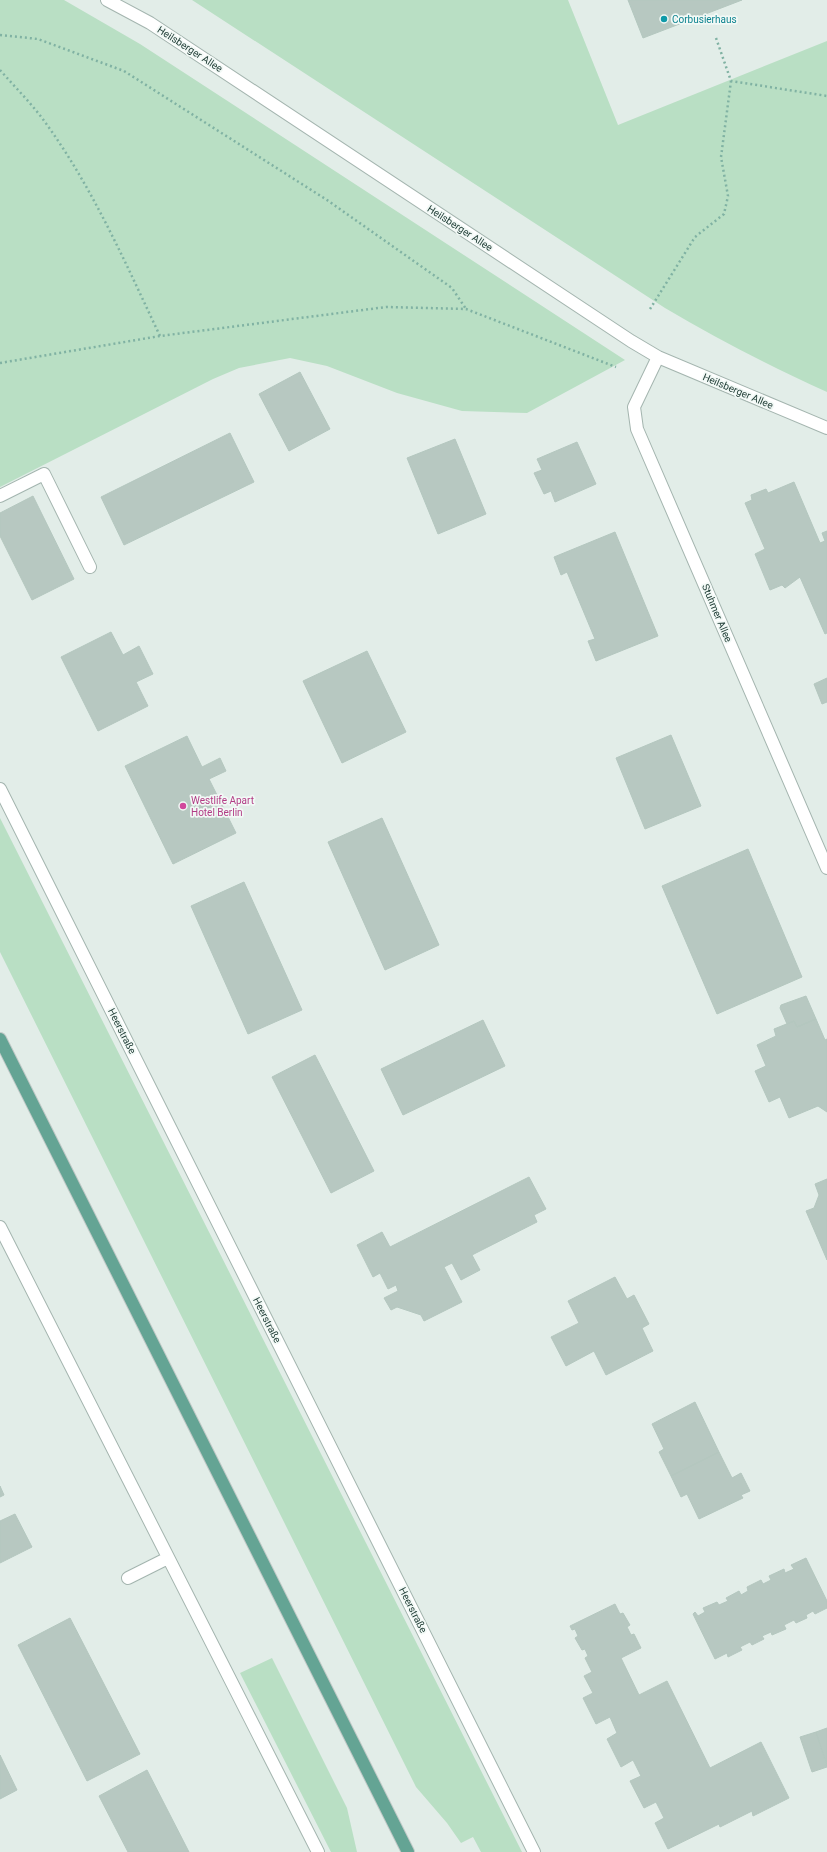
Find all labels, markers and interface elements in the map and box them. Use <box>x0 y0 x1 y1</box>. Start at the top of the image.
marker: Corbusierhaus <box>659 14 669 24</box>
place label: Corbusierhaus <box>672 14 737 25</box>
street label: Heilsberger Allee <box>155 24 225 74</box>
street label: Heilsberger Allee <box>425 203 495 253</box>
street label: Heilsberger Allee <box>701 371 775 411</box>
street label: Stuhmer Allee <box>700 582 734 644</box>
place label: Westlife Apart Hotel Berlin <box>191 795 254 818</box>
marker: Westlife Apart Hotel Berlin <box>178 801 188 811</box>
street label: Heerstraße <box>106 1006 138 1056</box>
street label: Heerstraße <box>251 1295 283 1345</box>
street label: Heerstraße <box>397 1585 429 1635</box>

